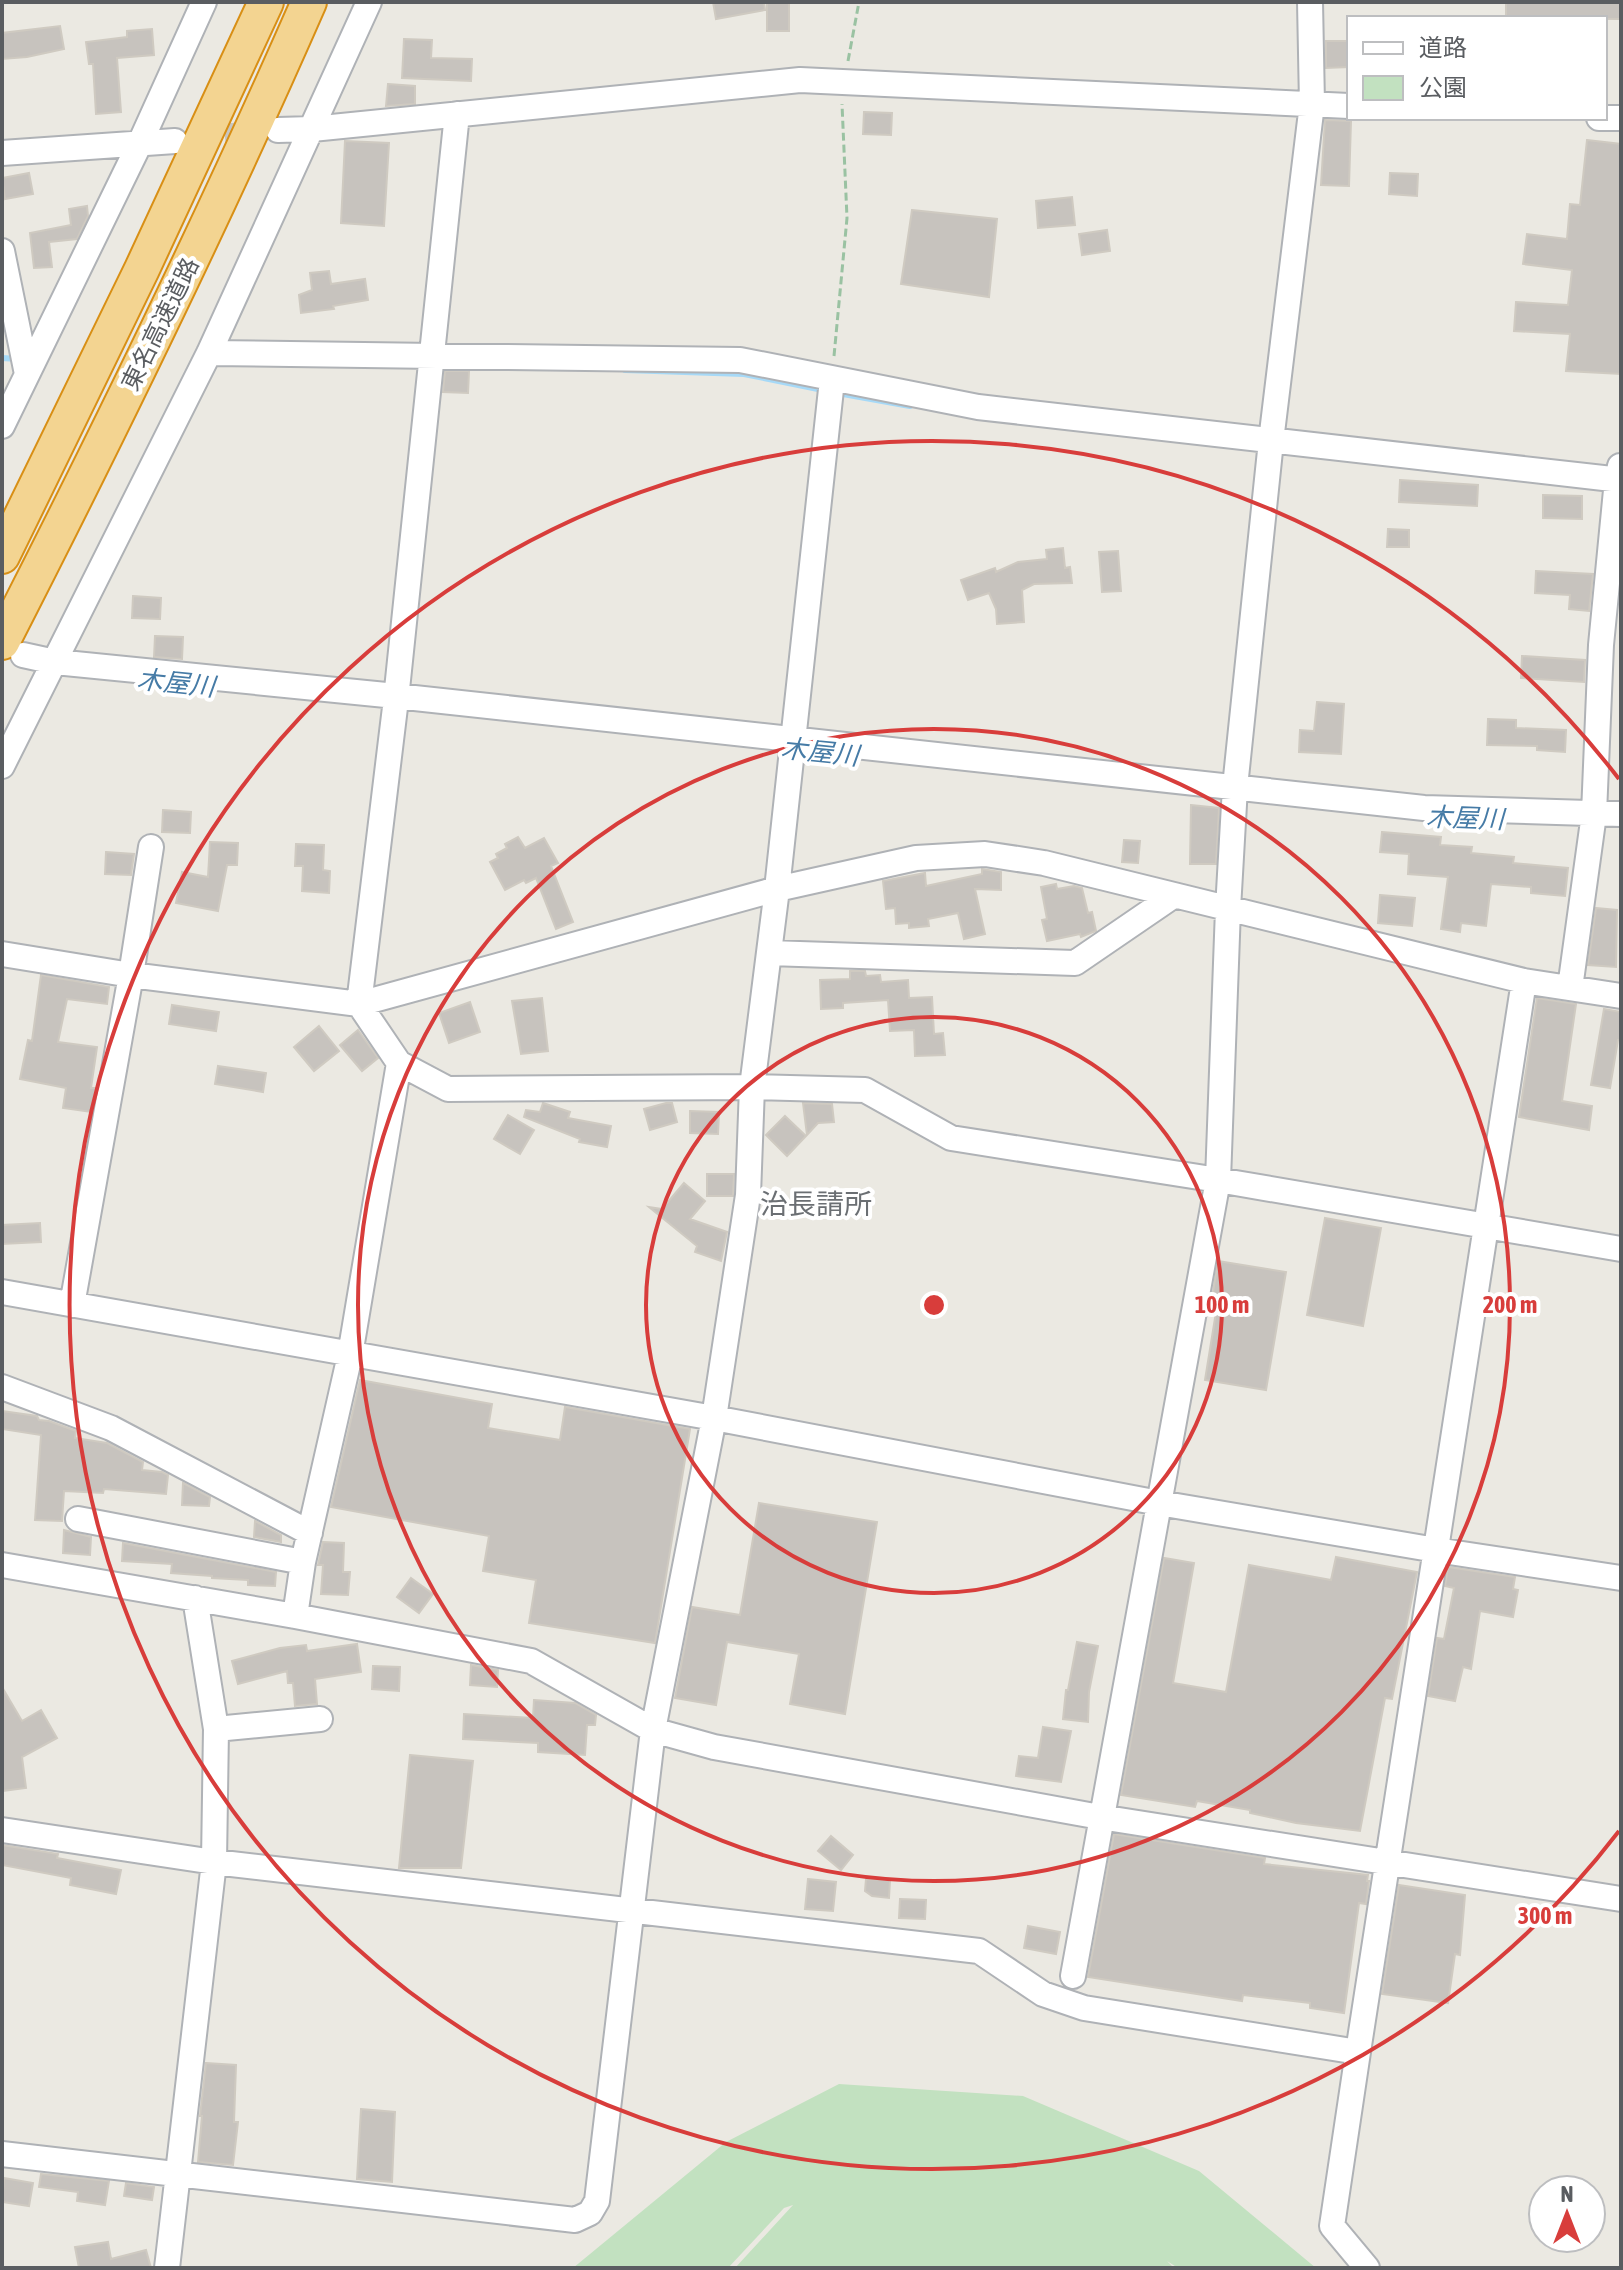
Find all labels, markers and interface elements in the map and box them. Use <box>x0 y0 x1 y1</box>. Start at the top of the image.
legend <box>1347 16 1607 120</box>
text: 道路 <box>1419 34 1467 61</box>
text: 公園 <box>1419 74 1467 101</box>
street label: 東名高速道路 <box>116 253 204 395</box>
water label: 木屋川 <box>136 664 219 702</box>
water label: 木屋川 <box>780 733 863 771</box>
water label: 木屋川 <box>1425 802 1507 834</box>
district label: 治長請所 <box>760 1188 872 1220</box>
centre of rings <box>920 1291 948 1319</box>
text: 100 m <box>1195 1291 1249 1318</box>
text: 200 m <box>1483 1291 1537 1318</box>
text: 300 m <box>1518 1902 1572 1929</box>
north arrow <box>1527 2174 1607 2254</box>
text: N <box>1561 2181 1573 2207</box>

